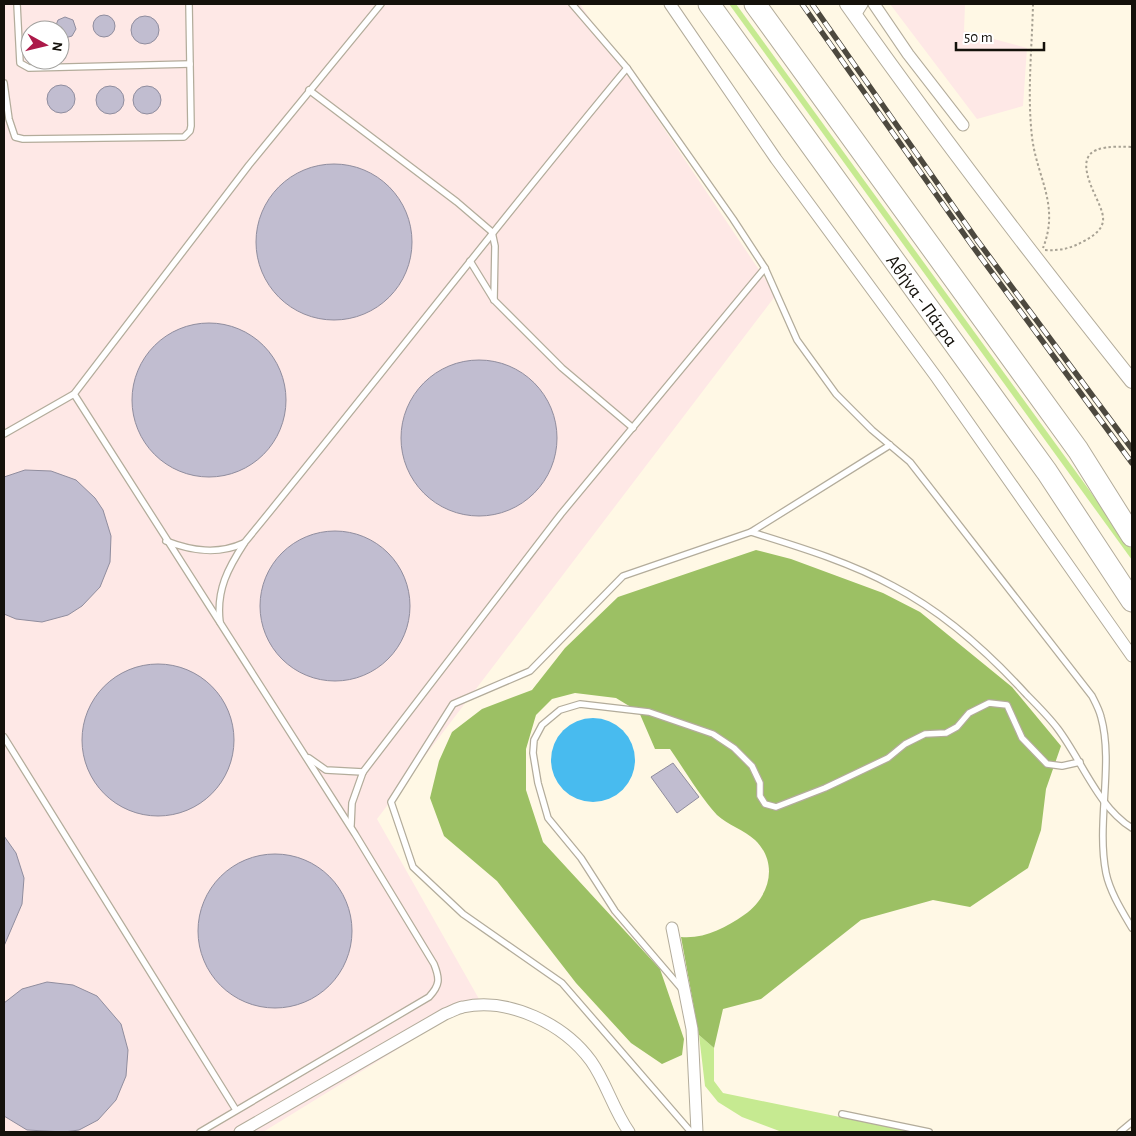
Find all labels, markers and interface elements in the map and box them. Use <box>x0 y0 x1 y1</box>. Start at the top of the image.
north arrow <box>20 20 70 70</box>
scale bar <box>956 20 1044 52</box>
text: 50 m <box>964 30 993 45</box>
text: N <box>49 41 64 52</box>
street label: Αθήνα - Πάτρα <box>882 251 961 350</box>

